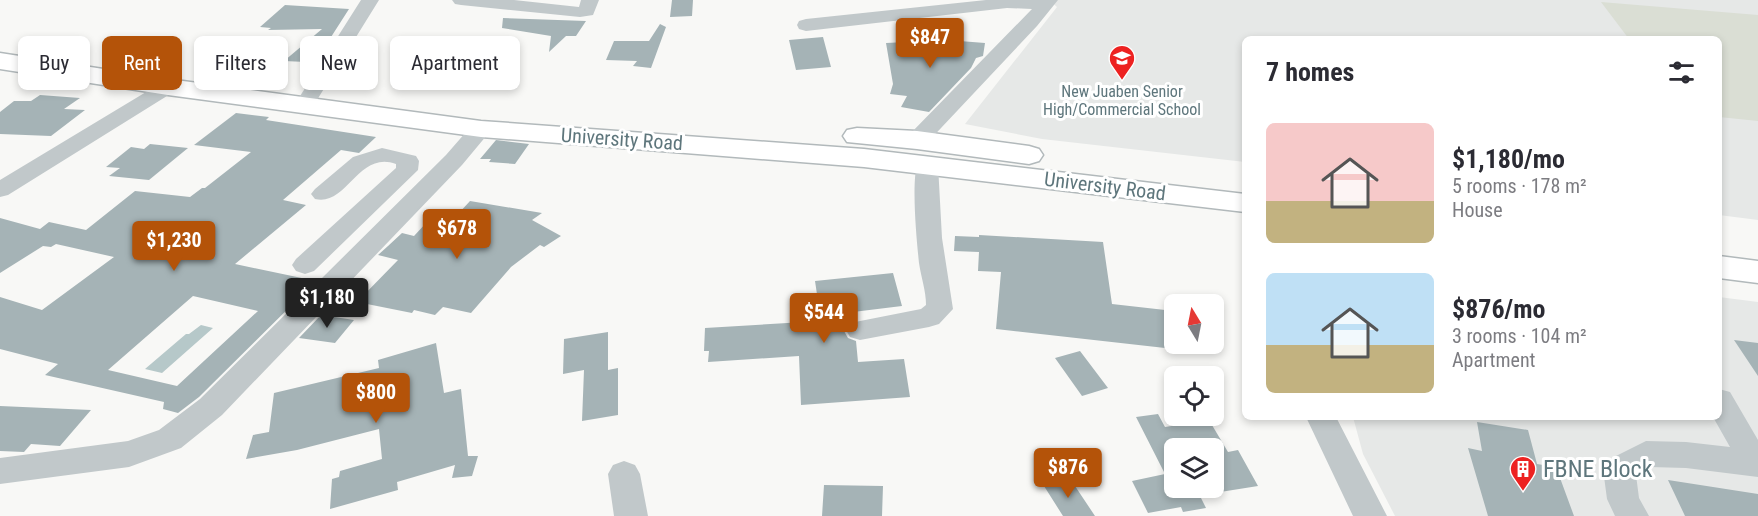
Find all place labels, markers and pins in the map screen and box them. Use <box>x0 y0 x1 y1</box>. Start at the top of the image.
pin: $847 <box>894 18 966 69</box>
school or university icon: New Juaben Senior High/Commercial School <box>1107 43 1137 81</box>
place label: New Juaben Senior High/Commercial School <box>1043 82 1201 119</box>
pin: $678 <box>421 209 493 260</box>
pin: $1,230 <box>125 221 223 272</box>
pin: $1,180 <box>278 278 376 329</box>
pin: $544 <box>788 293 860 344</box>
pin: $800 <box>340 373 412 424</box>
pin: $876 <box>1032 448 1104 499</box>
building icon: FBNE Block <box>1508 454 1538 492</box>
place label: FBNE Block <box>1543 455 1653 483</box>

